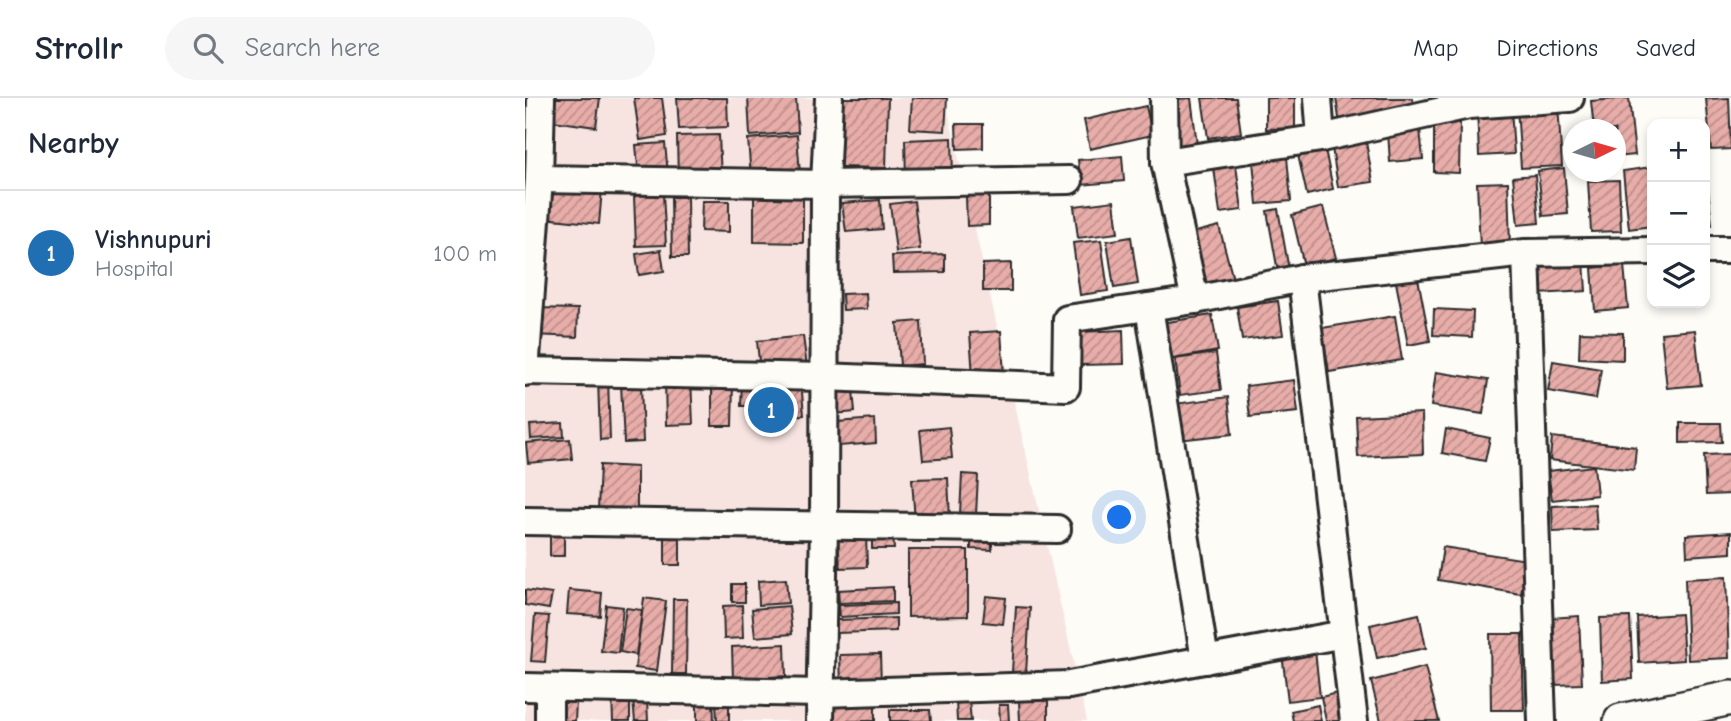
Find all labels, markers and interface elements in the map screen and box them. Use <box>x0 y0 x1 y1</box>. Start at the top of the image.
search box <box>165 17 655 80</box>
text: Strollr <box>35 29 123 67</box>
icon: search <box>189 29 227 67</box>
text: Search here <box>245 33 380 63</box>
text: Map <box>1413 34 1459 62</box>
text: Directions <box>1497 34 1598 62</box>
text: Saved <box>1636 34 1696 62</box>
north arrow <box>1563 119 1626 182</box>
map controls <box>1647 119 1710 308</box>
button: + <box>1647 119 1710 182</box>
text: Nearby <box>28 126 119 161</box>
button: − <box>1647 182 1710 245</box>
text: Vishnupuri <box>95 225 211 255</box>
text: 1 <box>46 240 56 267</box>
text: 100 m <box>433 240 497 267</box>
button: layers <box>1647 245 1710 308</box>
text: Hospital <box>95 255 173 282</box>
pin: 1 <box>748 384 794 436</box>
your location <box>1102 500 1136 534</box>

